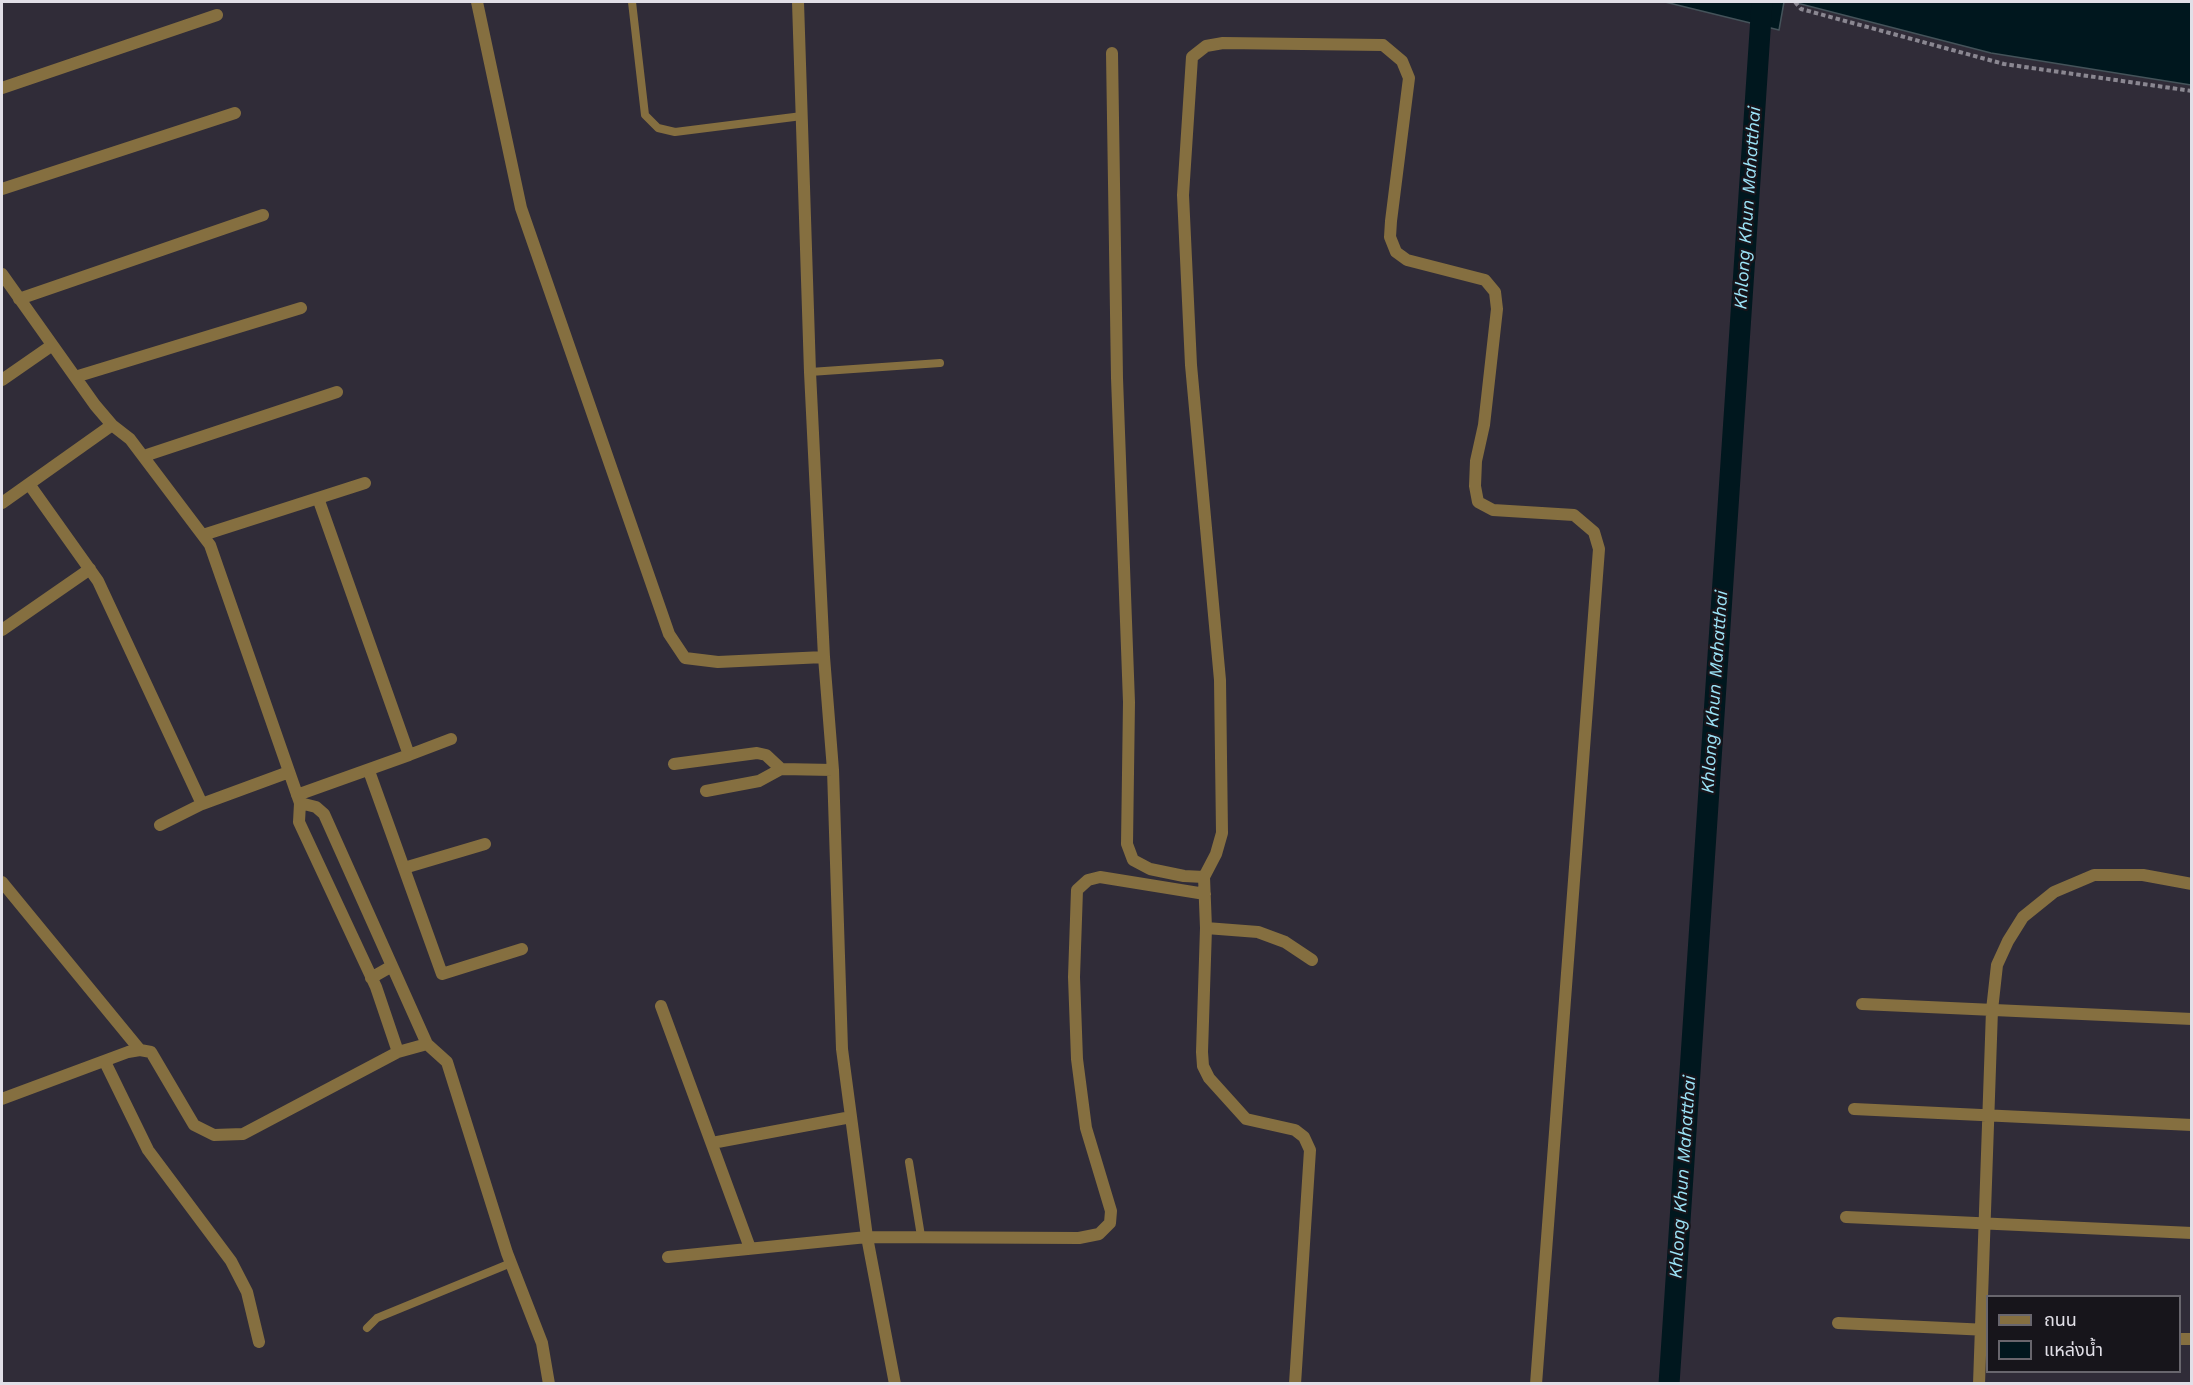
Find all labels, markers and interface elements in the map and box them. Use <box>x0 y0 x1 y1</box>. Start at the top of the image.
water label: Khlong Khun Mahatthai <box>1730 106 1766 310</box>
water label: Khlong Khun Mahatthai <box>1697 590 1733 794</box>
water label: Khlong Khun Mahatthai <box>1665 1075 1701 1279</box>
legend <box>1986 1295 2181 1373</box>
text: ถนน <box>2044 1309 2077 1330</box>
text: แหล่งน้ำ <box>2044 1339 2103 1360</box>

